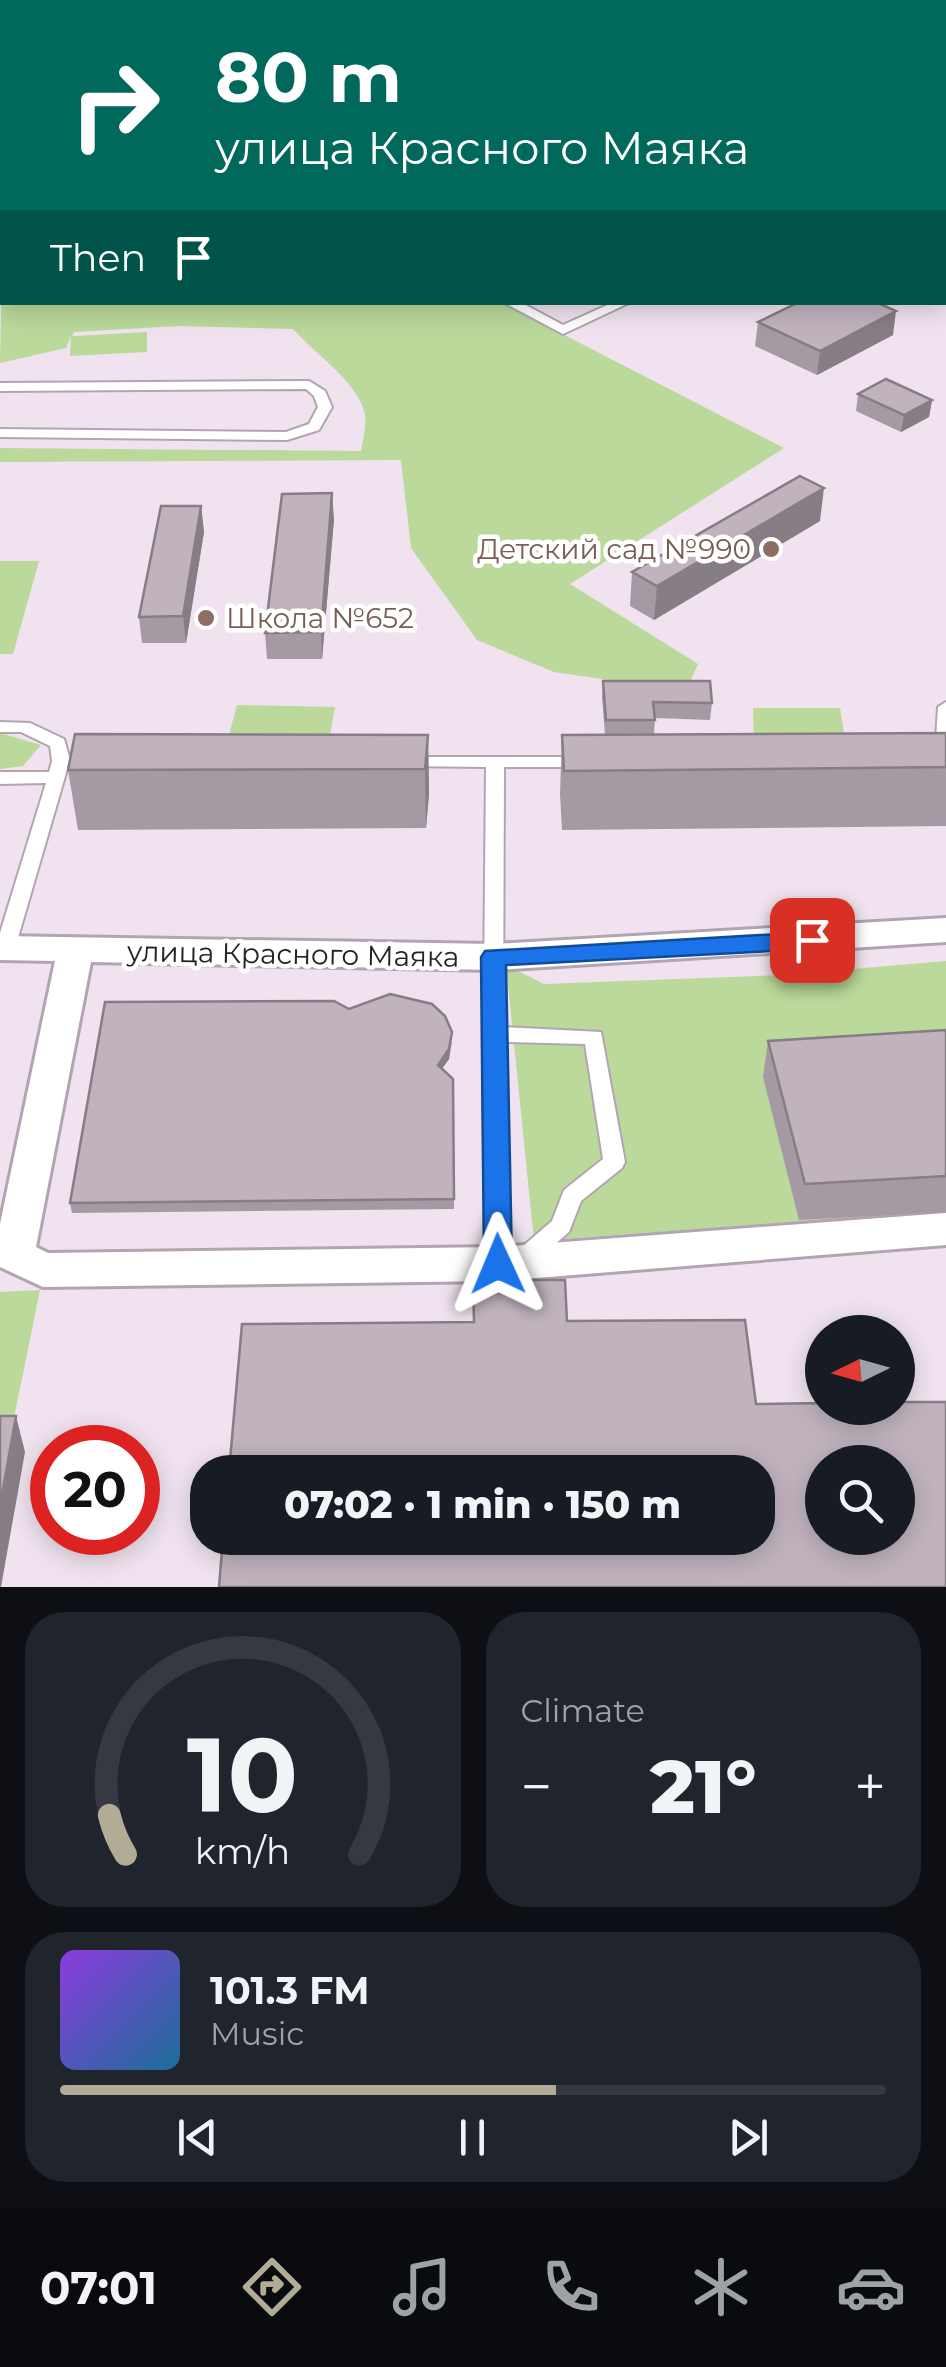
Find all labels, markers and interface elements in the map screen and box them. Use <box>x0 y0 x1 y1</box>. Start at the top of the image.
text: 80 m <box>215 34 402 120</box>
icon: right <box>50 40 180 170</box>
text: улица Красного Маяка <box>215 120 749 175</box>
icon: arrive <box>166 230 221 285</box>
text: Then <box>50 234 146 281</box>
place label: Детский сад №990 <box>477 532 751 566</box>
marker: Детский сад №990 <box>760 538 782 560</box>
place label: Школа №652 <box>226 601 414 635</box>
marker: Школа №652 <box>195 607 217 629</box>
pin <box>770 898 855 983</box>
icon: arrive <box>785 913 840 968</box>
street label: улица Красного Маяка <box>126 934 459 974</box>
position arrow <box>446 1212 550 1316</box>
north arrow <box>805 1315 915 1425</box>
map controls <box>805 1315 915 1555</box>
speed limit sign: 20 <box>30 1425 160 1555</box>
button: search <box>805 1445 915 1555</box>
text: 07:02 · 1 min · 150 m <box>284 1481 681 1528</box>
text: Climate <box>521 1691 645 1730</box>
text: 10 <box>187 1711 298 1838</box>
text: 21° <box>650 1740 757 1832</box>
text: − <box>521 1753 552 1820</box>
text: + <box>854 1753 886 1820</box>
text: km/h <box>195 1829 290 1873</box>
text: 101.3 FM <box>210 1967 370 2014</box>
text: Music <box>210 2014 304 2053</box>
icon: previous <box>170 2110 225 2165</box>
icon: pause <box>445 2110 500 2165</box>
icon: next <box>721 2110 776 2165</box>
icon: directions <box>237 2252 307 2322</box>
icon: music <box>387 2252 457 2322</box>
icon: phone <box>536 2252 606 2322</box>
icon: climate <box>686 2252 756 2322</box>
icon: car <box>836 2252 906 2322</box>
text: 07:01 <box>40 2260 157 2315</box>

